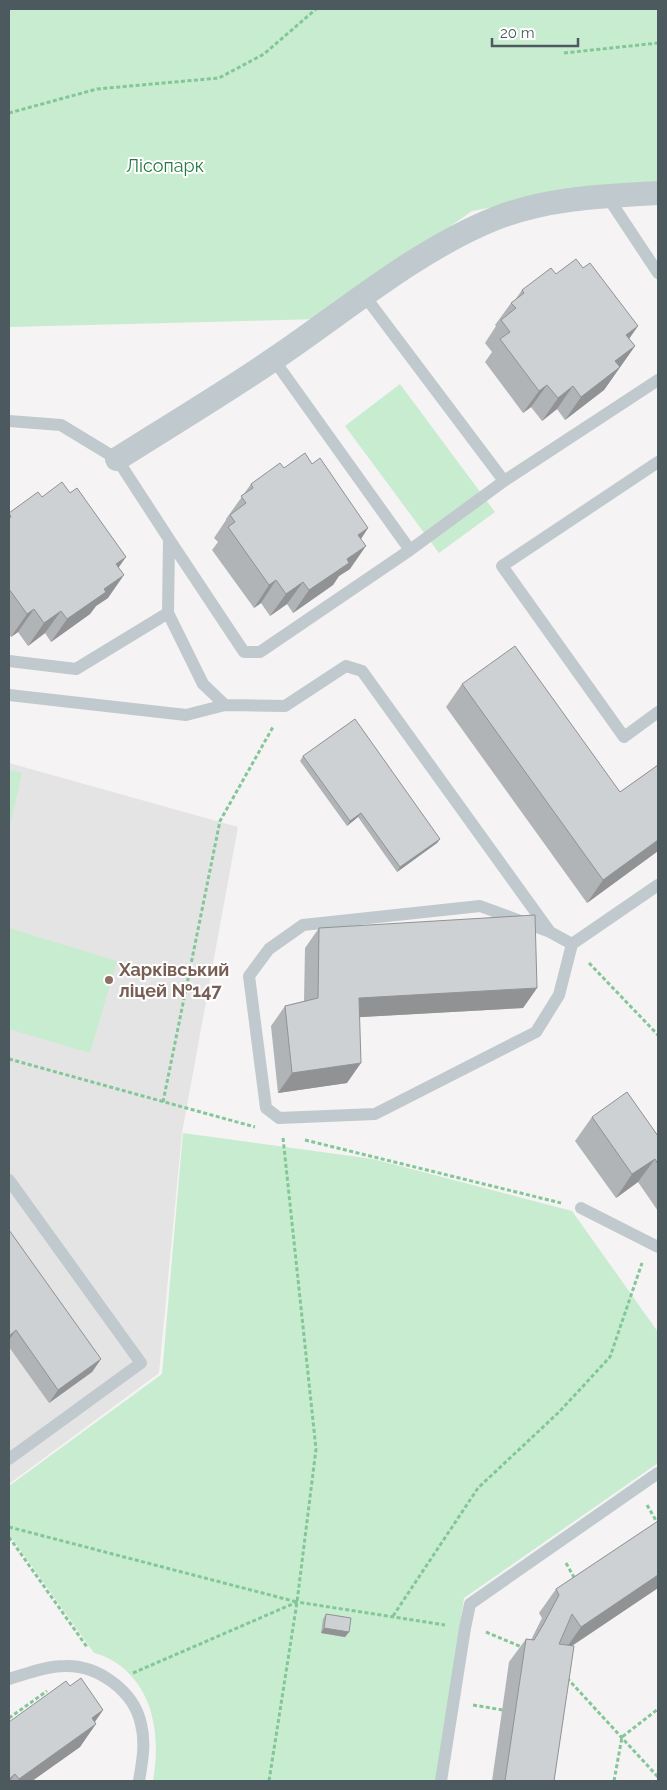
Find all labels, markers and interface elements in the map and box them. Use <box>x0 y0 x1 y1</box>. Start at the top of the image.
scale bar <box>492 15 578 47</box>
text: 20 m <box>500 24 535 42</box>
park label: Лісопарк <box>126 155 204 176</box>
place label: Харківський ліцей №147 <box>118 959 229 1001</box>
marker: Харківський ліцей №147 <box>103 974 115 986</box>

